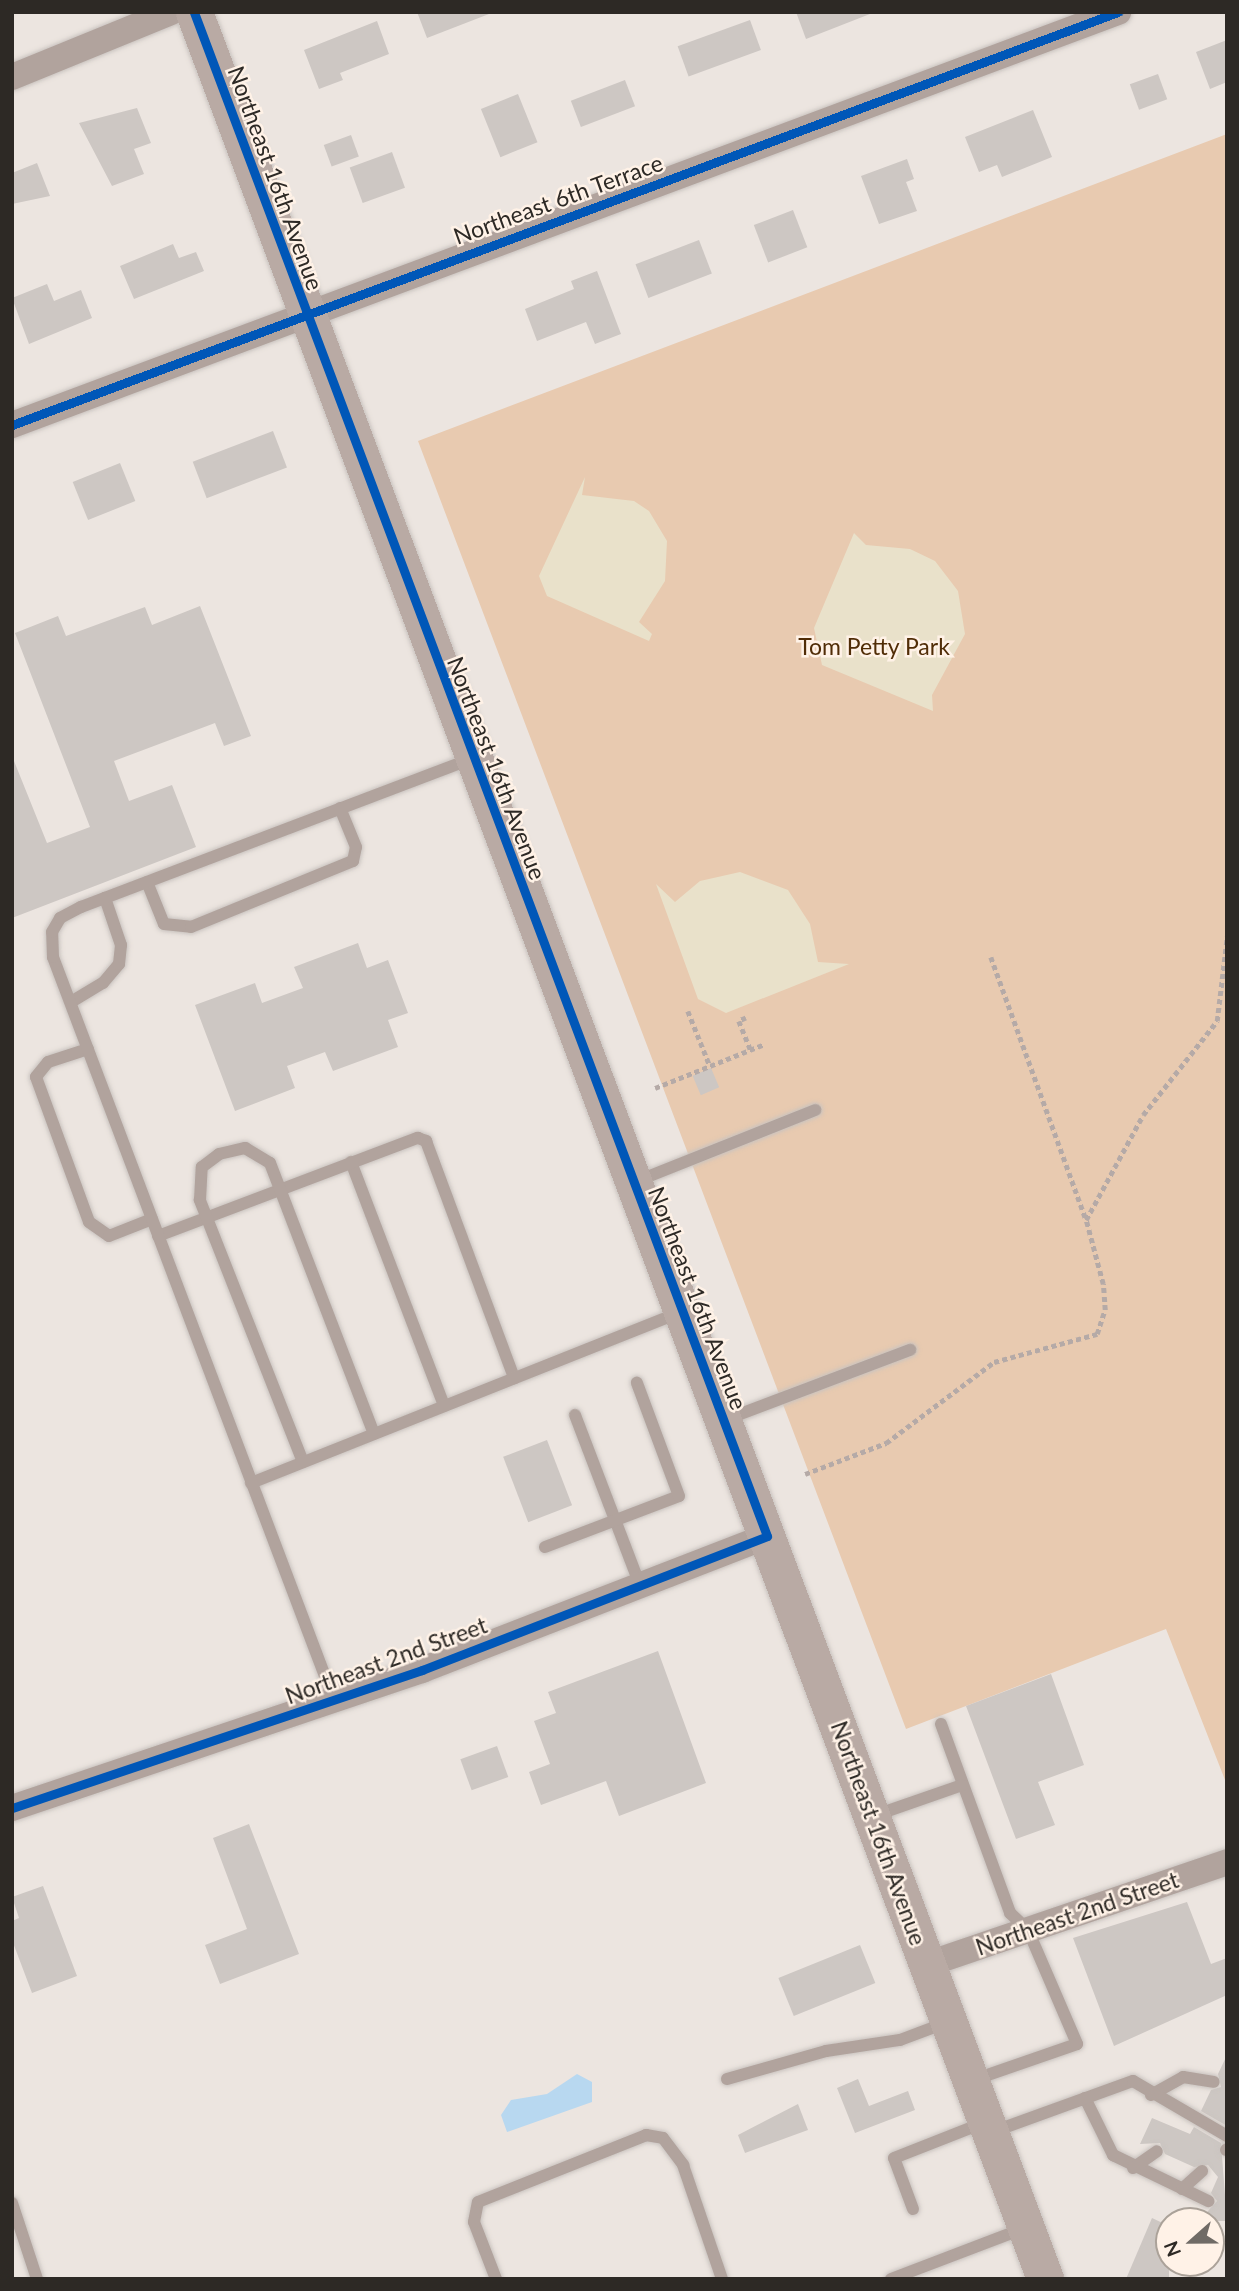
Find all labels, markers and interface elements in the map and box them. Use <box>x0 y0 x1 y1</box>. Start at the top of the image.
street label: Northeast 16th Avenue <box>222 62 330 294</box>
street label: Northeast 6th Terrace <box>449 148 667 250</box>
park label: Tom Petty Park <box>798 632 950 660</box>
street label: Northeast 16th Avenue <box>442 652 552 884</box>
street label: Northeast 16th Avenue <box>643 1182 753 1414</box>
street label: Northeast 2nd Street <box>281 1611 491 1709</box>
street label: Northeast 16th Avenue <box>825 1717 933 1949</box>
street label: Northeast 2nd Street <box>972 1865 1182 1961</box>
north arrow <box>1155 2207 1225 2277</box>
text: N <box>1158 2238 1185 2260</box>

